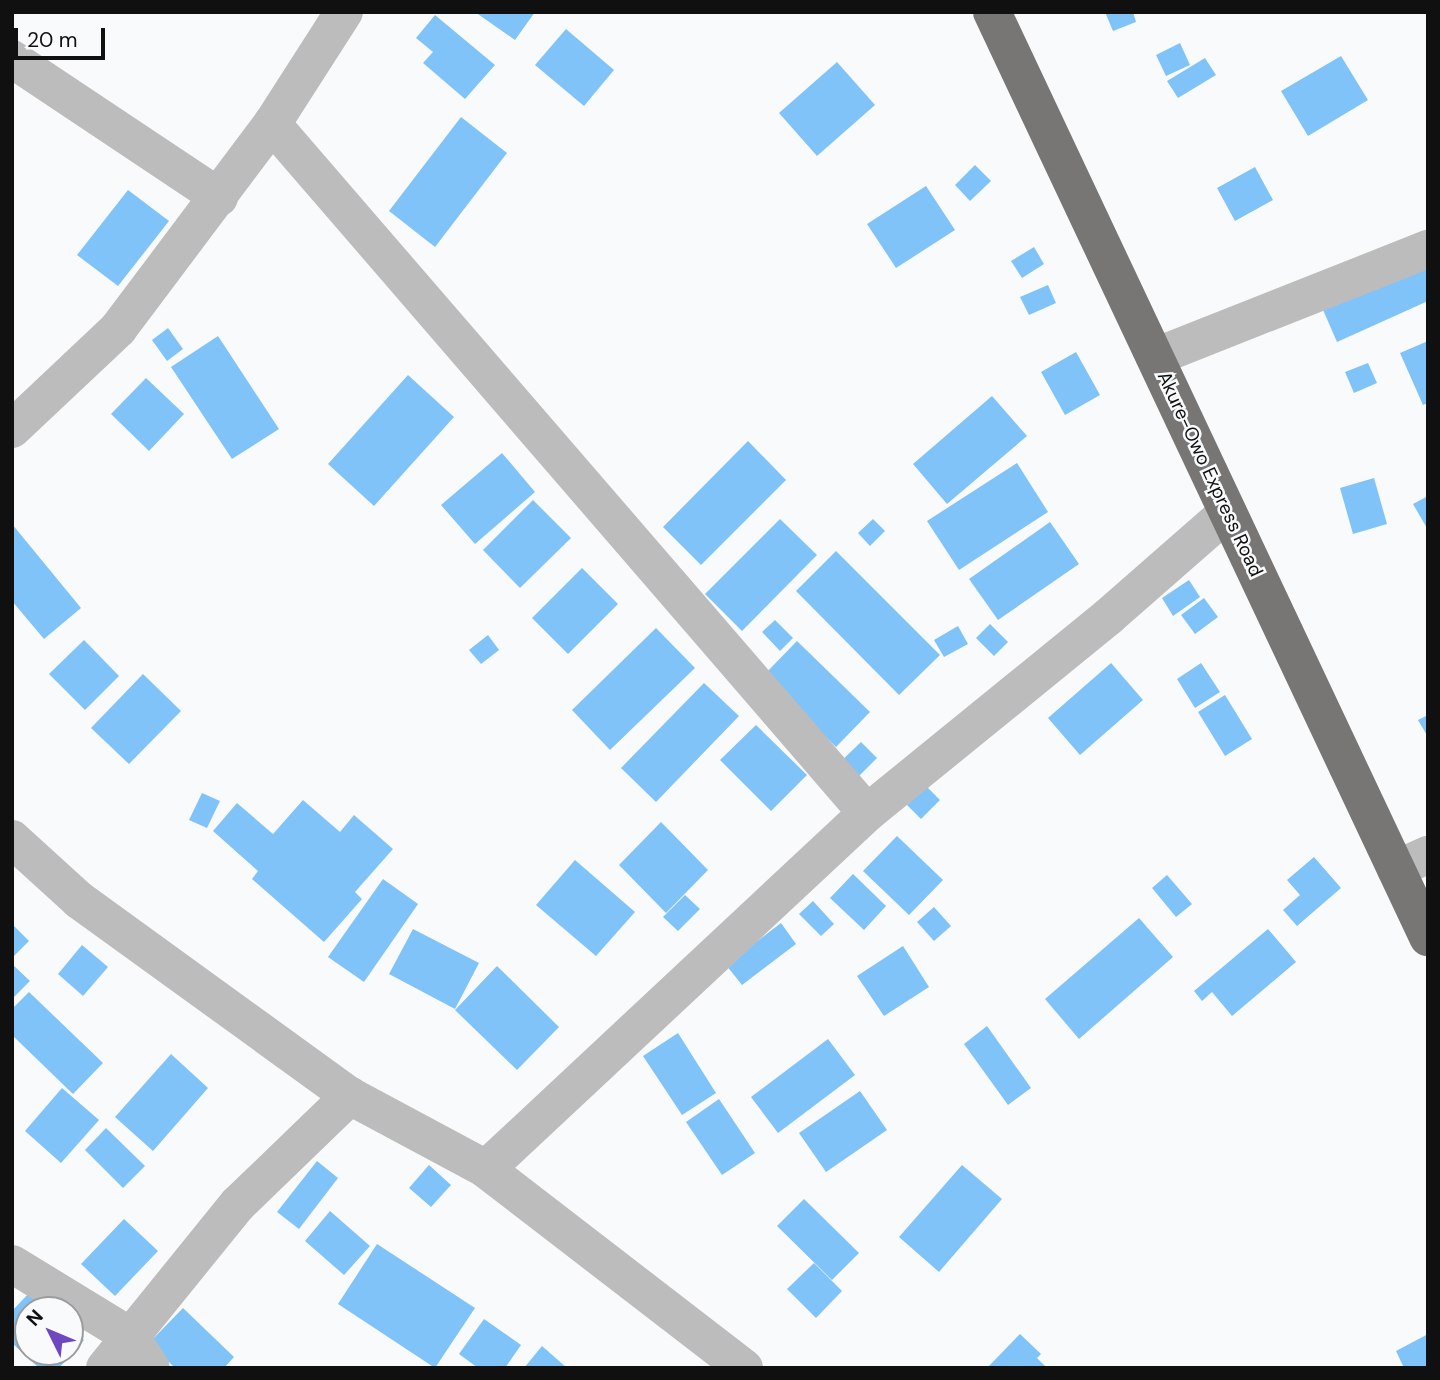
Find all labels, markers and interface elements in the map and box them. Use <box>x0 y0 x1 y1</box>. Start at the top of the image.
scale bar <box>18 14 108 58</box>
text: 20 m <box>27 26 78 54</box>
street label: Akure-Owo Express Road <box>1152 368 1268 580</box>
north arrow <box>14 1296 84 1366</box>
text: N <box>21 1304 49 1331</box>

